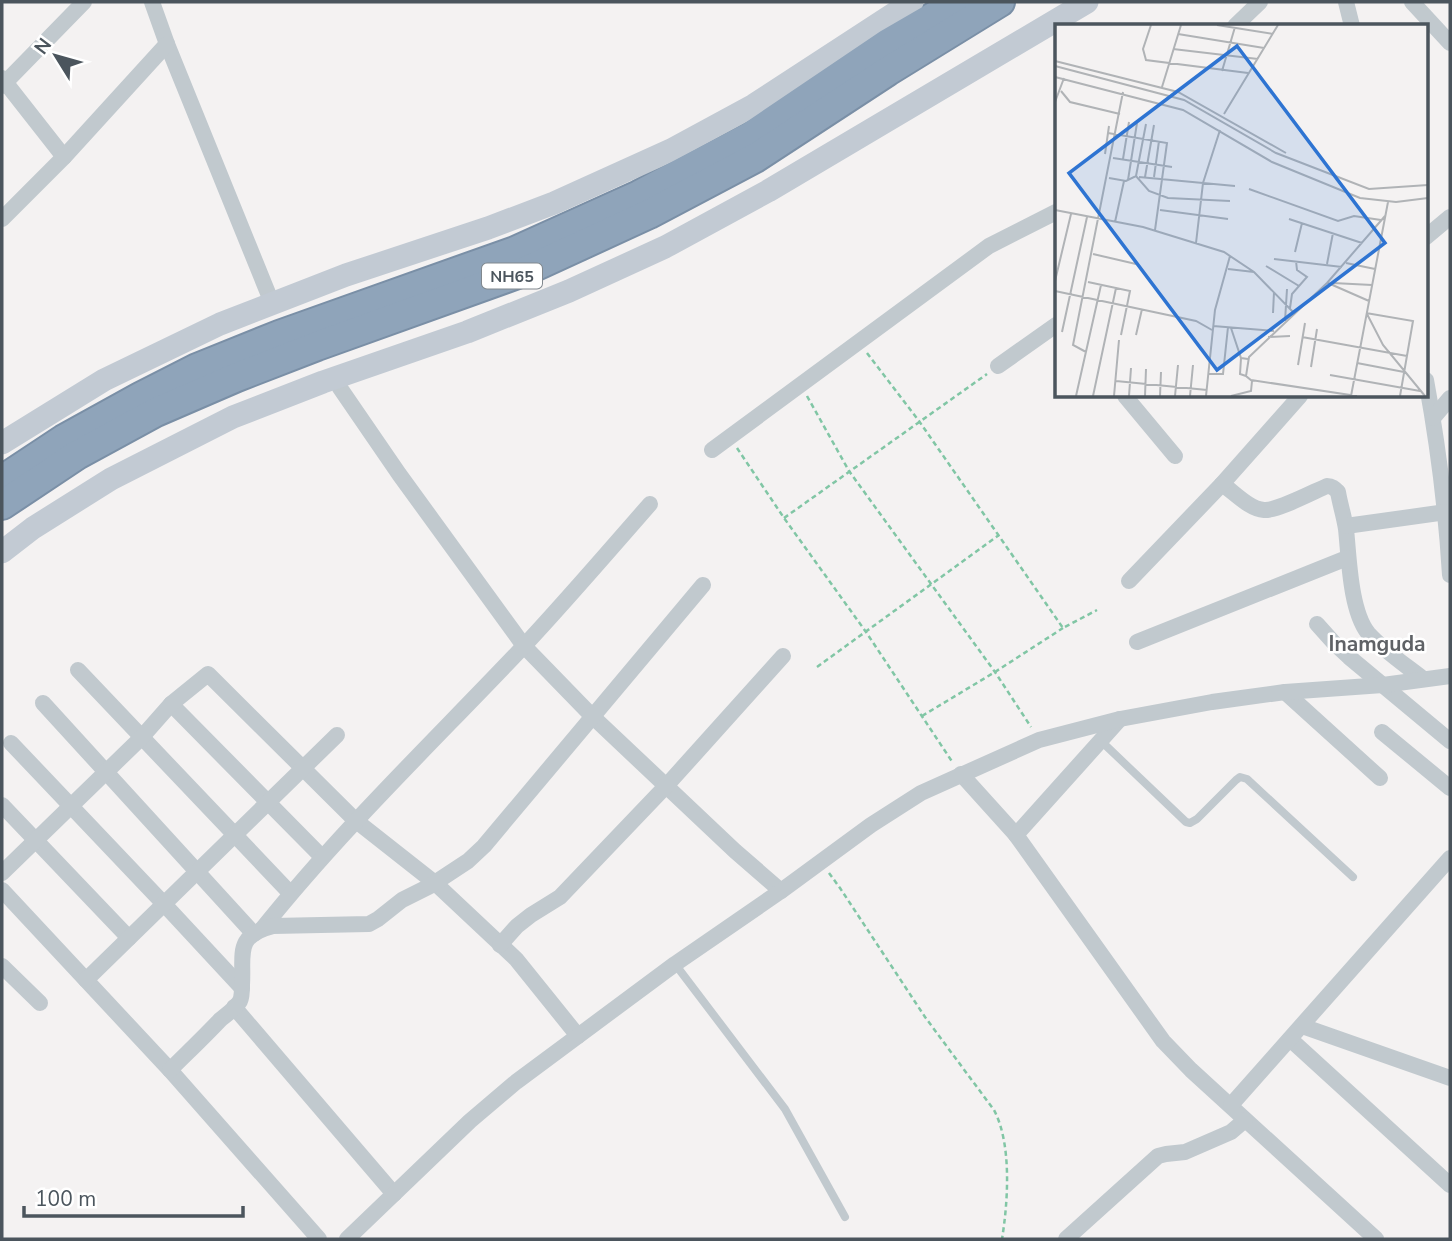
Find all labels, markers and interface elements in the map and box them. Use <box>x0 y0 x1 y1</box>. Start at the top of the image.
north arrow <box>21 21 91 91</box>
inset map <box>1055 24 1428 397</box>
text: N <box>29 33 58 60</box>
road number: NH65 <box>482 264 542 288</box>
district label: Inamguda <box>1328 630 1426 658</box>
scale bar <box>24 1174 243 1218</box>
text: 100 m <box>35 1185 96 1213</box>

